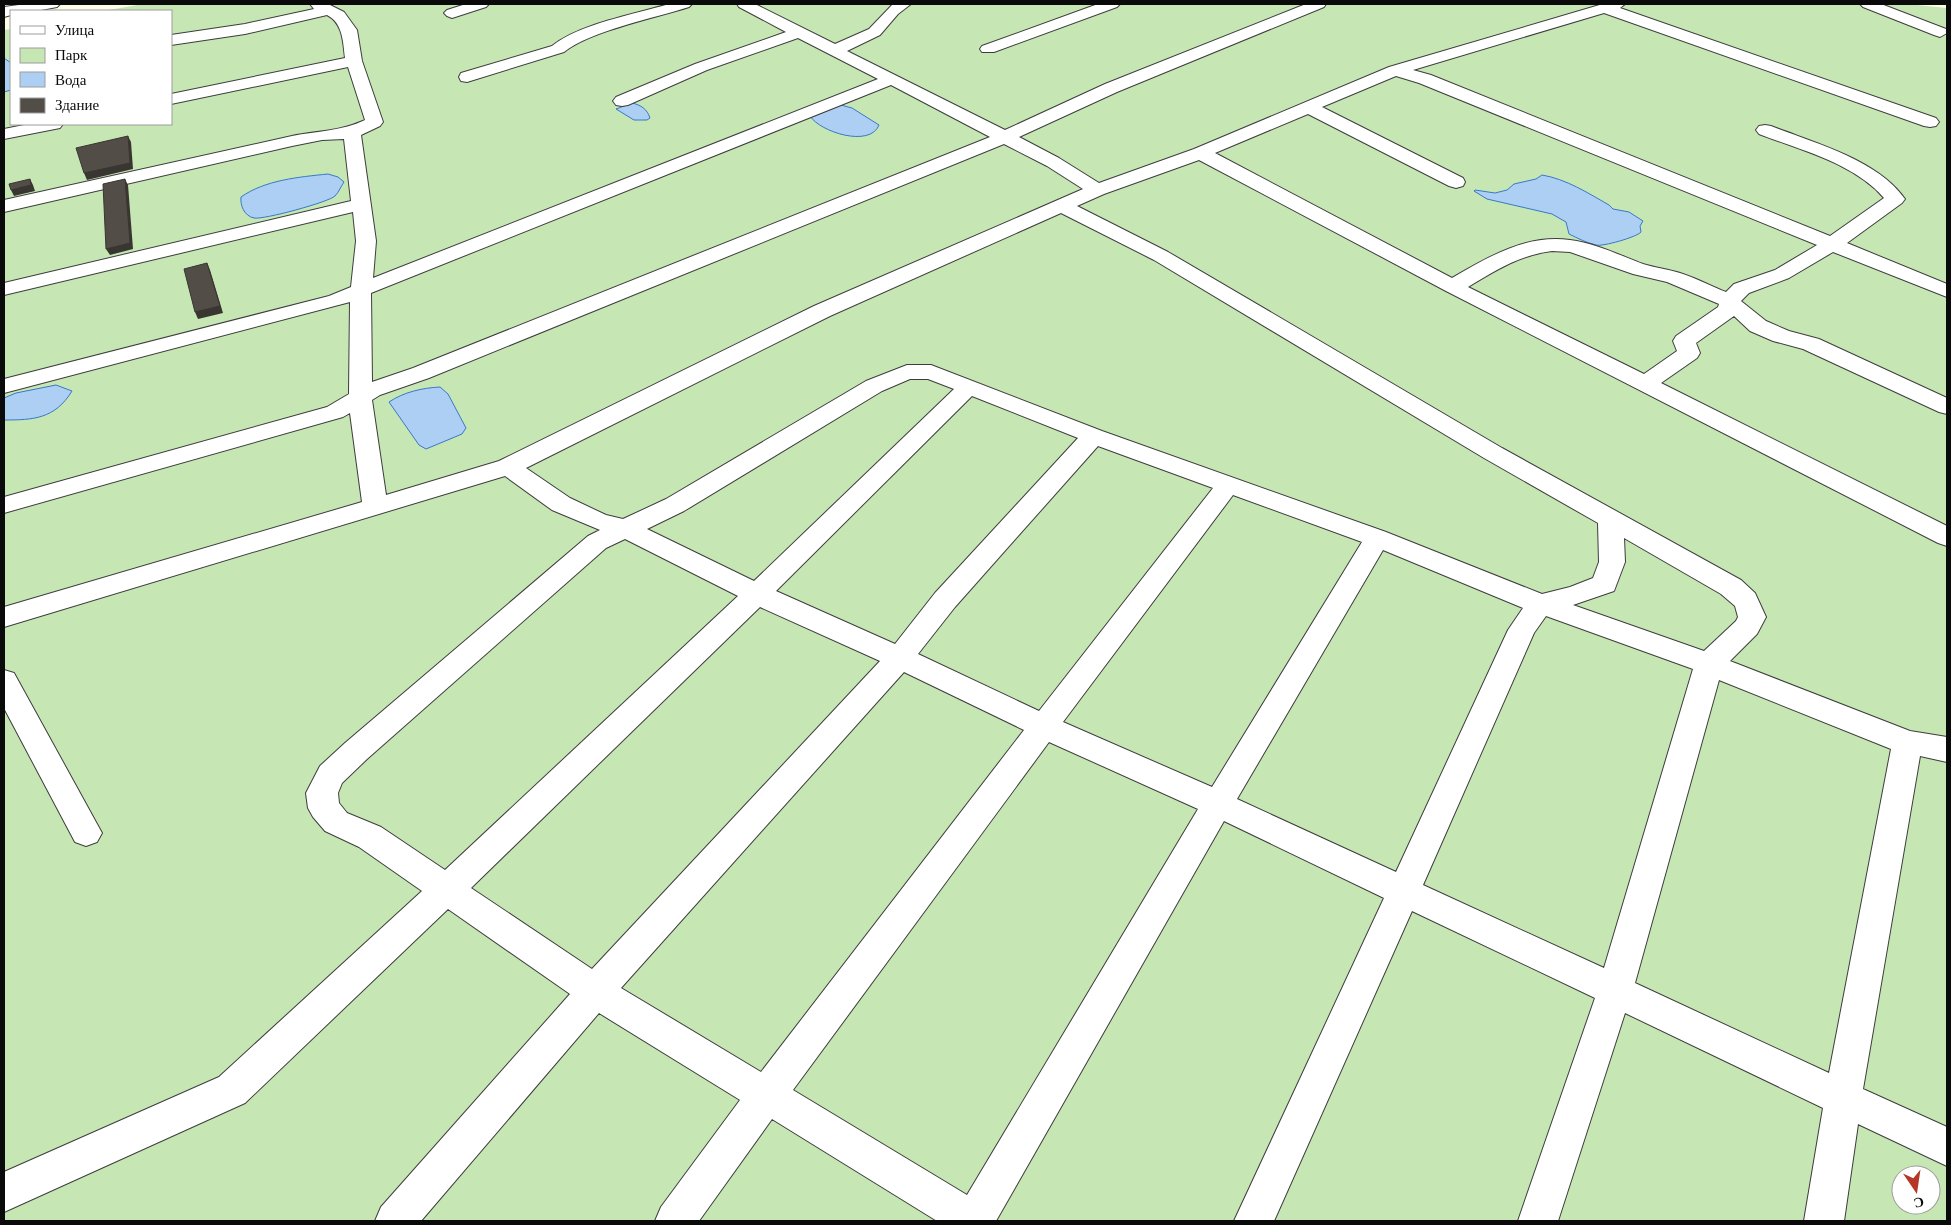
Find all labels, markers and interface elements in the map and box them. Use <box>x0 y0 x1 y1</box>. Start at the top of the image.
legend <box>10 10 172 125</box>
text: Улица <box>55 22 94 38</box>
text: Парк <box>55 47 88 63</box>
text: Вода <box>55 72 87 88</box>
text: Здание <box>55 97 99 113</box>
north arrow <box>1891 1165 1941 1215</box>
text: С <box>1912 1194 1925 1211</box>

